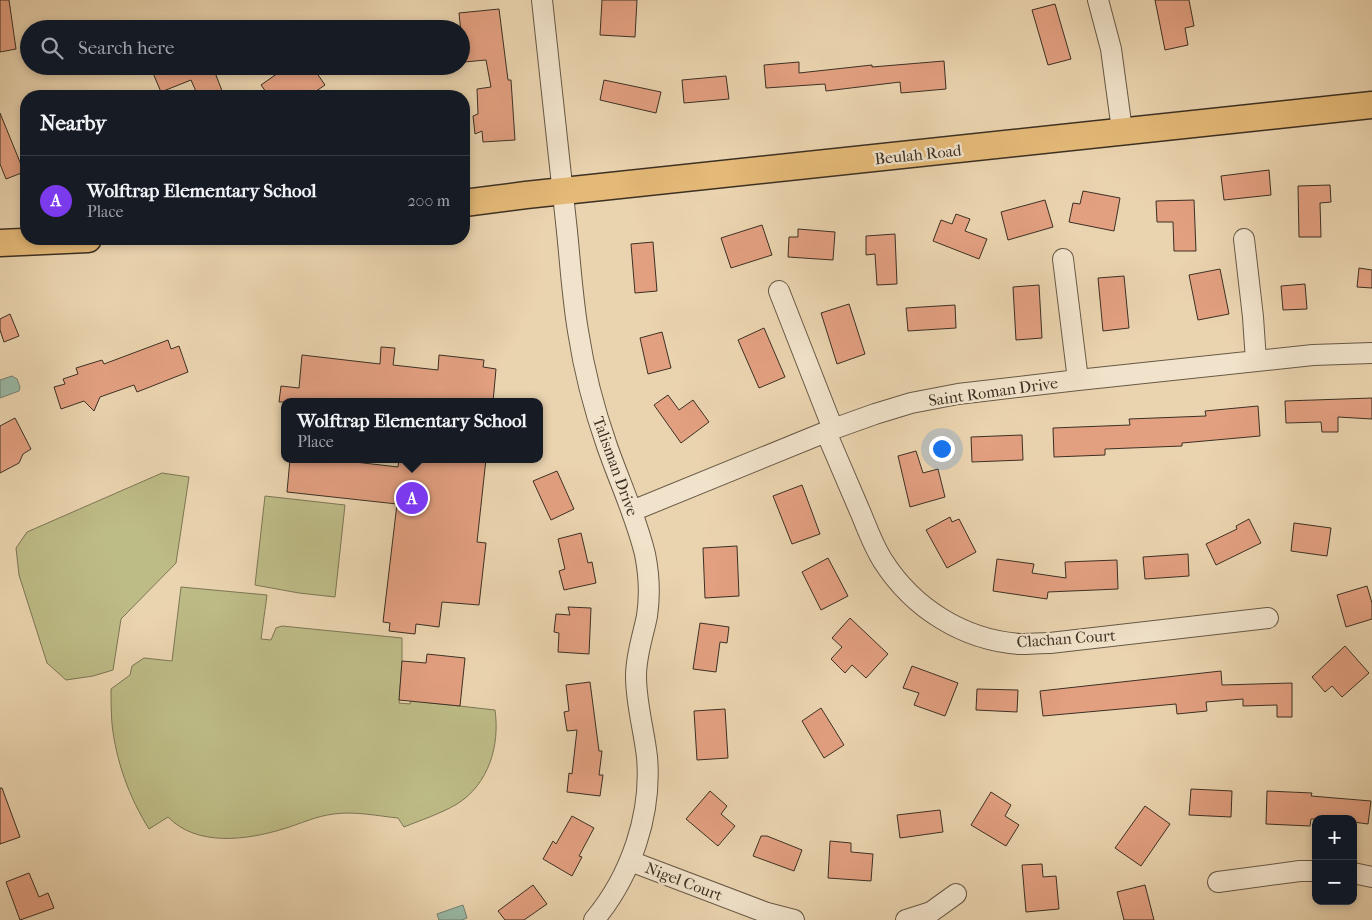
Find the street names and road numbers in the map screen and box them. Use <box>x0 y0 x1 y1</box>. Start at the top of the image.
street label: Beulah Road <box>874 140 963 169</box>
street label: Saint Roman Drive <box>927 373 1059 410</box>
street label: Talisman Drive <box>589 414 642 519</box>
street label: Clachan Court <box>1016 626 1116 651</box>
street label: Nigel Court <box>642 858 725 905</box>

